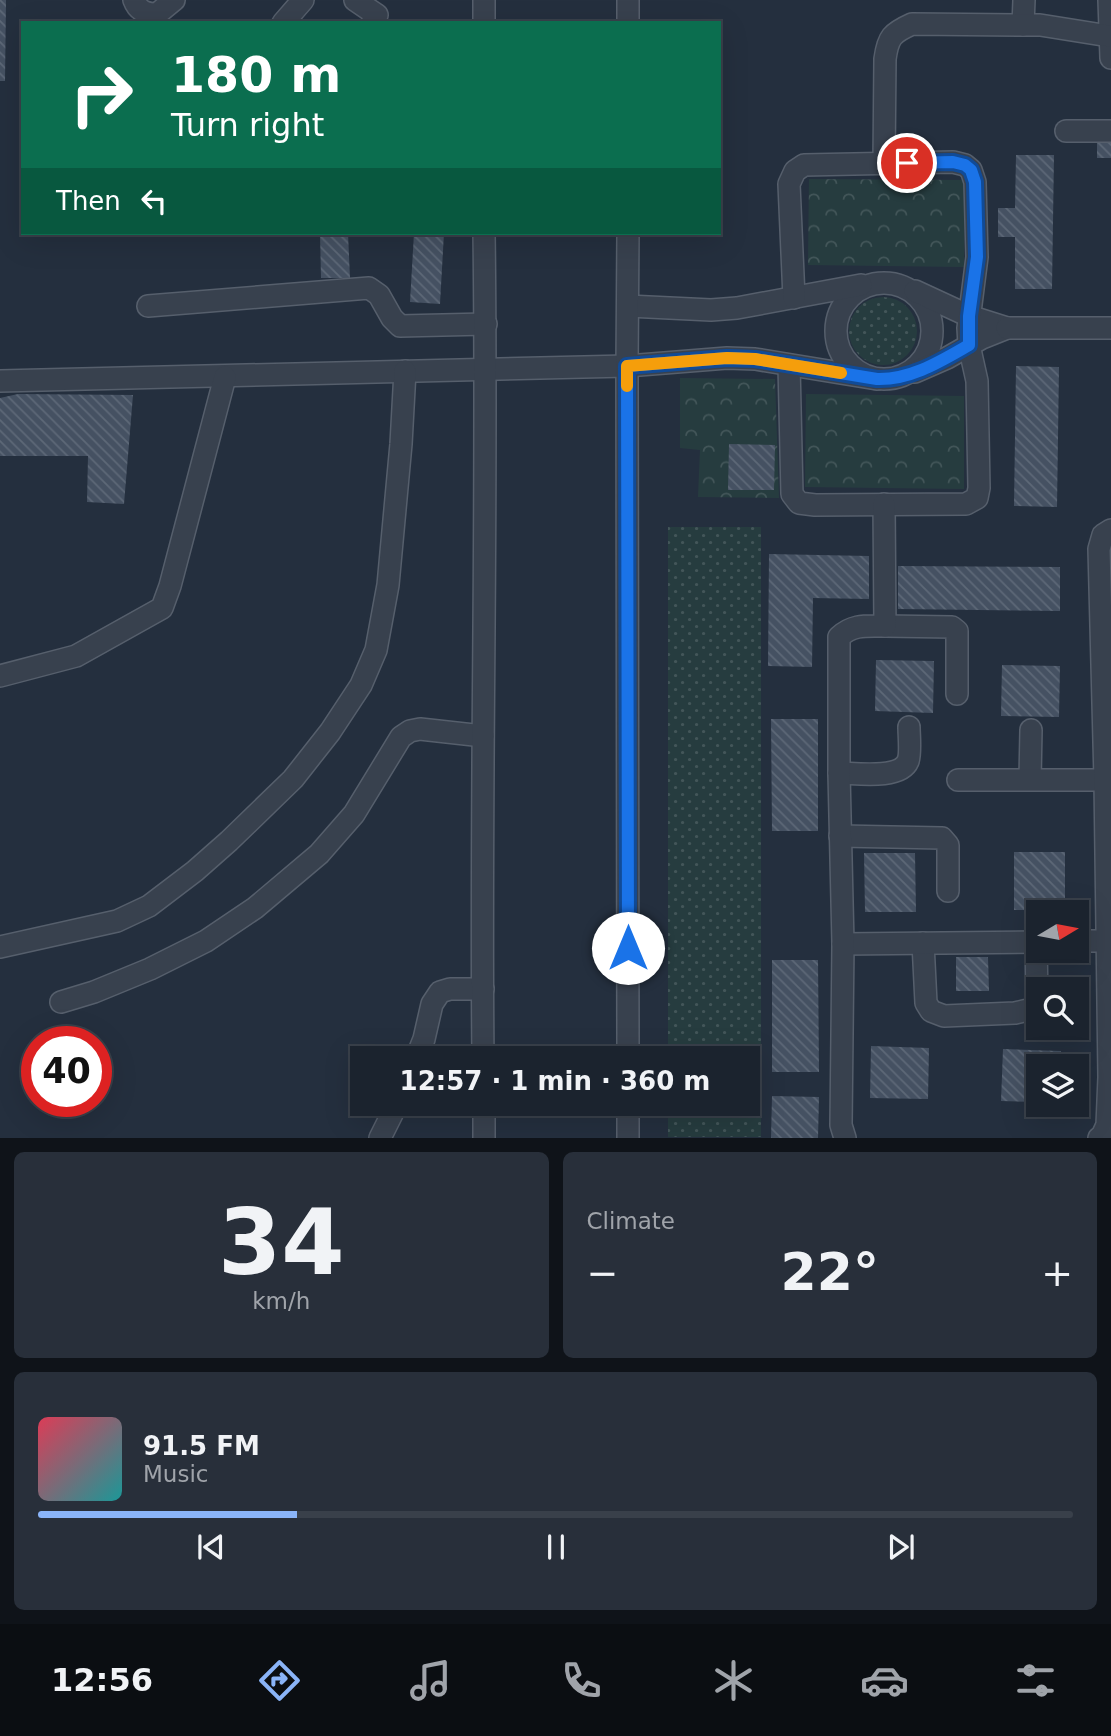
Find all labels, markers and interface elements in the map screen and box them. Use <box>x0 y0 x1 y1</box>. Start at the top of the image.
text: 180 m <box>171 47 341 104</box>
icon: right <box>56 49 147 140</box>
text: Turn right <box>171 106 324 144</box>
pin <box>877 133 937 193</box>
icon: arrive <box>888 144 926 182</box>
icon: left <box>135 182 173 220</box>
text: Then <box>56 186 121 216</box>
north arrow <box>1026 900 1088 962</box>
map controls <box>1026 900 1089 1117</box>
position arrow <box>591 911 665 985</box>
button: search <box>1026 977 1089 1040</box>
speed limit sign: 40 <box>21 1026 112 1117</box>
button: layers <box>1026 1054 1089 1117</box>
text: 12:57 · 1 min · 360 m <box>400 1066 710 1096</box>
text: 34 <box>218 1190 345 1295</box>
text: Climate <box>587 1208 675 1234</box>
text: 22° <box>781 1242 879 1302</box>
text: − <box>587 1251 618 1295</box>
text: + <box>1041 1251 1073 1295</box>
text: km/h <box>252 1288 310 1314</box>
text: 91.5 FM <box>143 1431 260 1461</box>
text: Music <box>143 1461 208 1487</box>
icon: previous <box>192 1528 230 1566</box>
icon: pause <box>537 1528 575 1566</box>
icon: next <box>882 1528 920 1566</box>
icon: directions <box>255 1656 304 1705</box>
icon: music <box>406 1656 455 1705</box>
icon: phone <box>557 1656 606 1705</box>
icon: climate <box>709 1656 758 1705</box>
icon: car <box>860 1656 909 1705</box>
icon: filters <box>1011 1656 1060 1705</box>
text: 12:56 <box>51 1661 153 1699</box>

